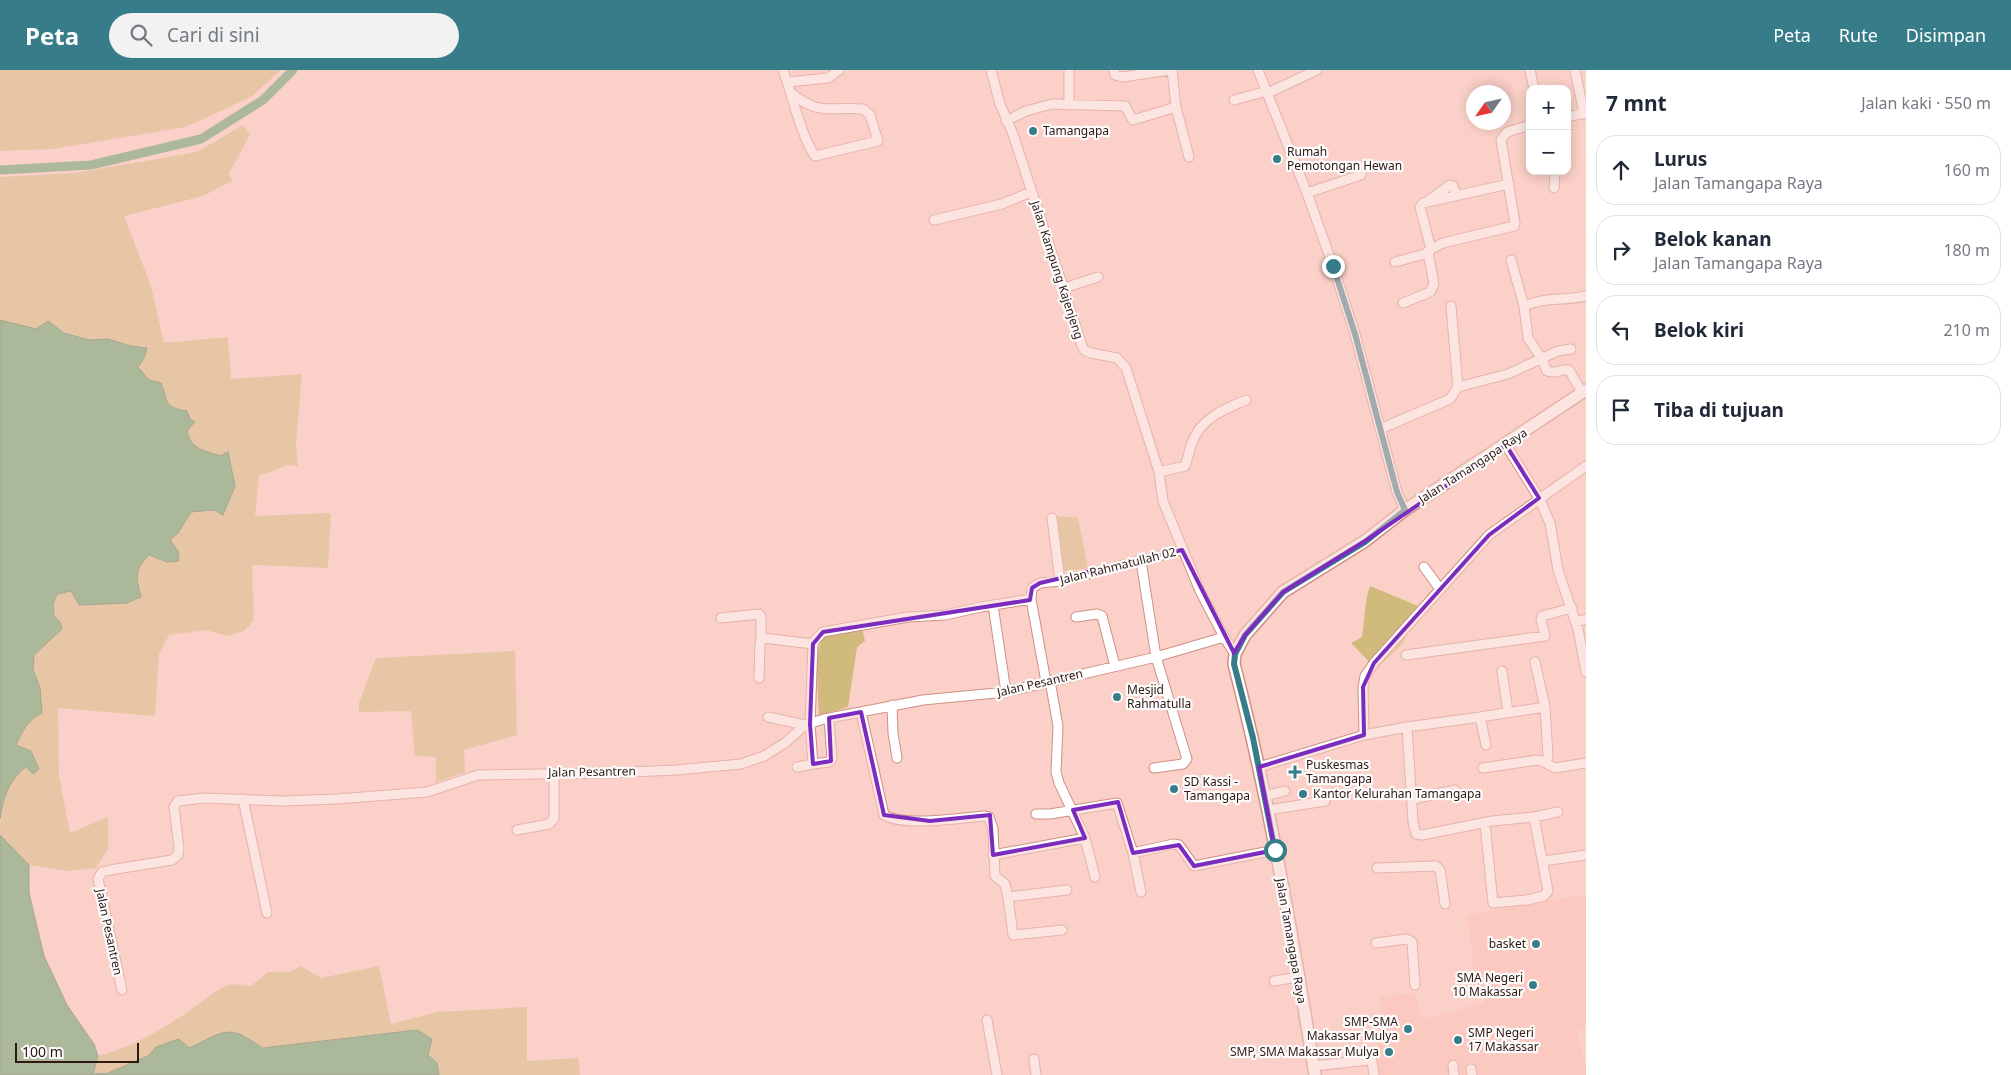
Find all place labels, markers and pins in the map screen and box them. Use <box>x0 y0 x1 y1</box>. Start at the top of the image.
place label: Tamangapa <box>1043 122 1109 139</box>
marker: Tamangapa <box>1027 125 1039 137</box>
place label: Rumah Pemotongan Hewan <box>1287 143 1402 174</box>
marker: Rumah Pemotongan Hewan <box>1271 153 1283 165</box>
place label: Mesjid Rahmatulla <box>1127 681 1191 712</box>
marker: Mesjid Rahmatulla <box>1111 691 1123 703</box>
place label: Puskesmas Tamangapa <box>1306 756 1372 787</box>
marker: Puskesmas Tamangapa <box>1288 765 1302 779</box>
place label: SD Kassi - Tamangapa <box>1184 773 1250 804</box>
marker: SD Kassi - Tamangapa <box>1168 783 1180 795</box>
place label: Kantor Kelurahan Tamangapa <box>1313 785 1481 802</box>
marker: Kantor Kelurahan Tamangapa <box>1297 788 1309 800</box>
place label: basket <box>1489 935 1527 952</box>
marker: basket <box>1530 938 1542 950</box>
place label: SMA Negeri 10 Makassar <box>1452 969 1523 1000</box>
marker: SMA Negeri 10 Makassar <box>1527 979 1539 991</box>
place label: SMP-SMA Makassar Mulya <box>1307 1013 1398 1044</box>
marker: SMP-SMA Makassar Mulya <box>1402 1023 1414 1035</box>
place label: SMP Negeri 17 Makassar <box>1468 1024 1539 1055</box>
marker: SMP Negeri 17 Makassar <box>1452 1034 1464 1046</box>
place label: SMP, SMA Makassar Mulya <box>1230 1043 1379 1060</box>
marker: SMP, SMA Makassar Mulya <box>1383 1046 1395 1058</box>

